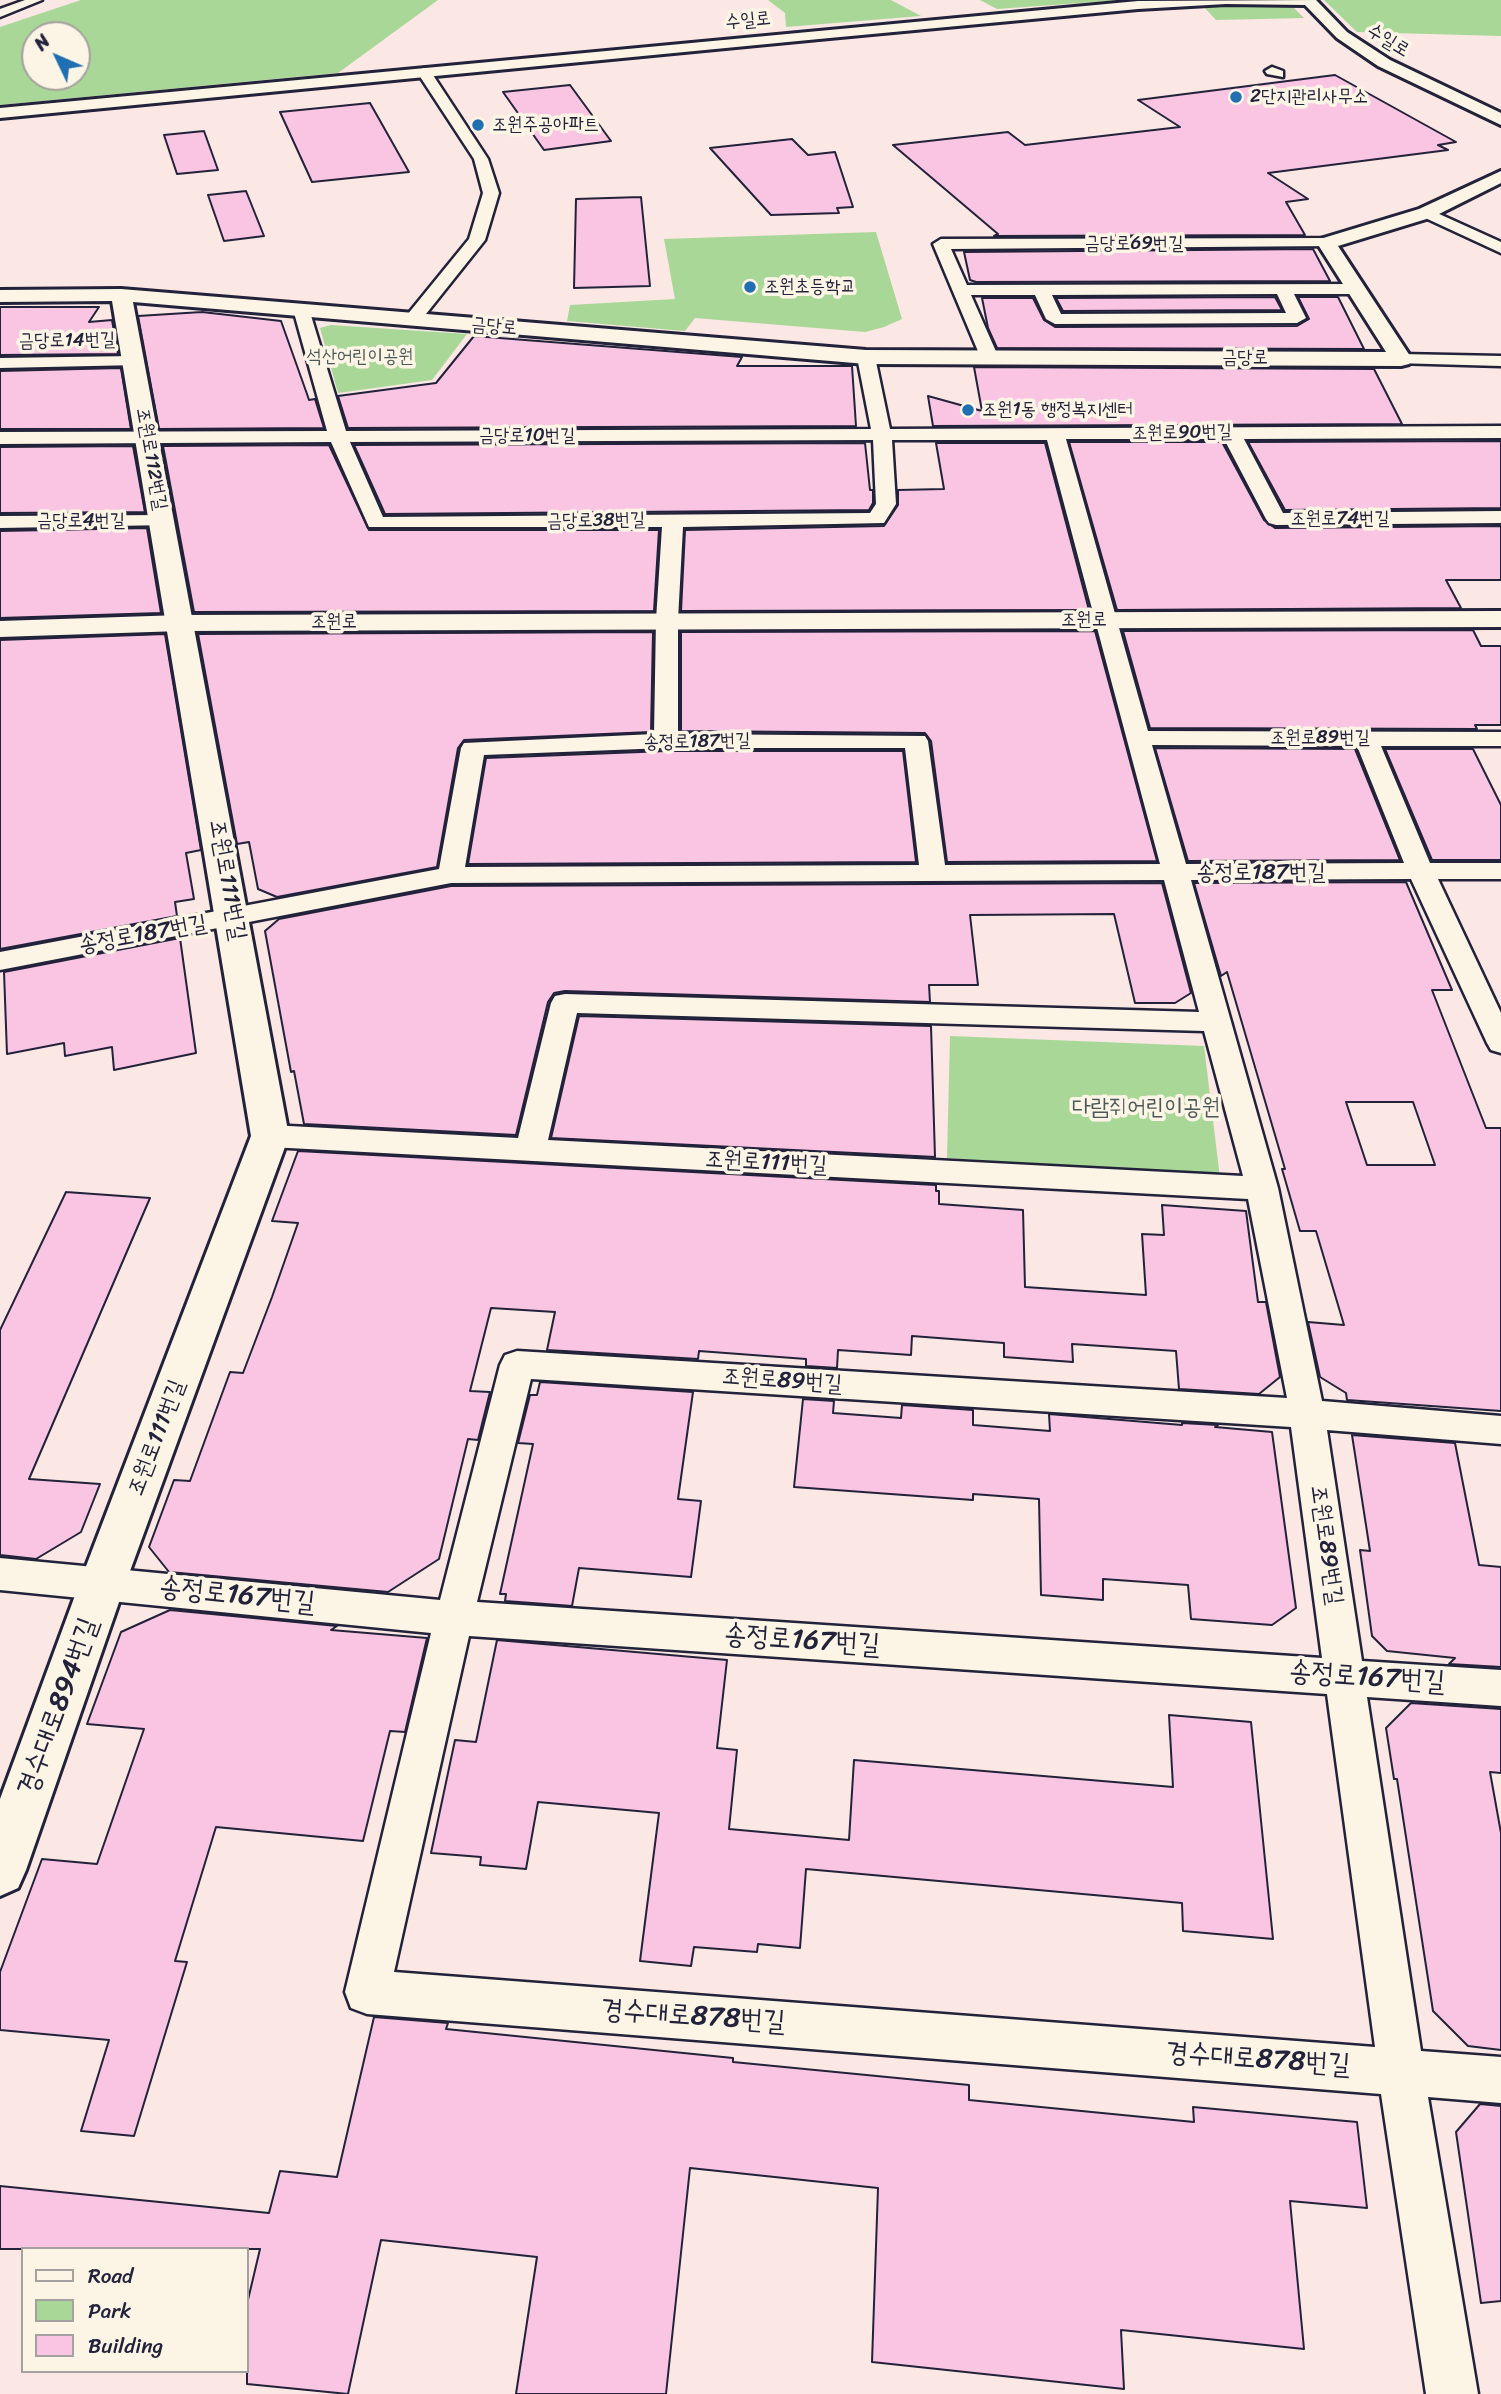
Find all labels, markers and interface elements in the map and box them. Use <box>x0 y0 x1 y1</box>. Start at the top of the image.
street label: 수일로 <box>724 7 772 35</box>
street label: 수일로 <box>1362 19 1414 63</box>
north arrow <box>21 21 91 91</box>
text: N <box>26 26 58 59</box>
place label: 2단지관리사무소 <box>1250 86 1368 108</box>
marker: 2단지관리사무소 <box>1228 89 1244 105</box>
place label: 조원주공아파트 <box>492 114 599 136</box>
marker: 조원주공아파트 <box>470 117 486 133</box>
street label: 금당로69번길 <box>1085 233 1183 255</box>
place label: 조원초등학교 <box>764 276 856 298</box>
marker: 조원초등학교 <box>742 279 758 295</box>
street label: 금당로 <box>470 314 518 340</box>
street label: 금당로14번길 <box>19 329 115 353</box>
park label: 석산어린이공원 <box>306 346 414 368</box>
street label: 금당로 <box>1222 347 1268 369</box>
place label: 조원1동 행정복지센터 <box>982 399 1133 421</box>
marker: 조원1동 행정복지센터 <box>960 402 976 418</box>
street label: 조원로112번길 <box>131 406 171 512</box>
street label: 조원로90번길 <box>1132 421 1232 445</box>
street label: 금당로10번길 <box>479 425 575 447</box>
street label: 조원로74번길 <box>1290 508 1390 530</box>
street label: 금당로38번길 <box>547 509 645 533</box>
street label: 금당로4번길 <box>37 510 125 532</box>
street label: 조원로 <box>1061 609 1107 631</box>
street label: 조원로 <box>311 611 357 633</box>
street label: 조원로89번길 <box>1270 727 1370 749</box>
street label: 송정로187번길 <box>643 730 751 754</box>
street label: 조원로111번길 <box>203 817 251 943</box>
street label: 송정로187번길 <box>1196 859 1326 887</box>
street label: 송정로187번길 <box>77 910 209 960</box>
park label: 다람쥐어린이공원 <box>1072 1094 1220 1122</box>
street label: 조원로111번길 <box>704 1146 828 1180</box>
street label: 조원로89번길 <box>721 1363 843 1399</box>
street label: 조원로111번길 <box>122 1376 192 1500</box>
street label: 조원로89번길 <box>1304 1483 1348 1607</box>
street label: 송정로167번길 <box>157 1571 317 1621</box>
street label: 경수대로894번길 <box>11 1614 107 1800</box>
street label: 송정로167번길 <box>723 1619 881 1663</box>
street label: 송정로167번길 <box>1288 1656 1446 1700</box>
street label: 경수대로878번길 <box>600 1994 786 2040</box>
street label: 경수대로878번길 <box>1165 2037 1351 2083</box>
legend <box>21 2247 248 2373</box>
text: Road <box>88 2257 133 2295</box>
text: Park <box>88 2292 131 2330</box>
text: Building <box>88 2327 163 2365</box>

